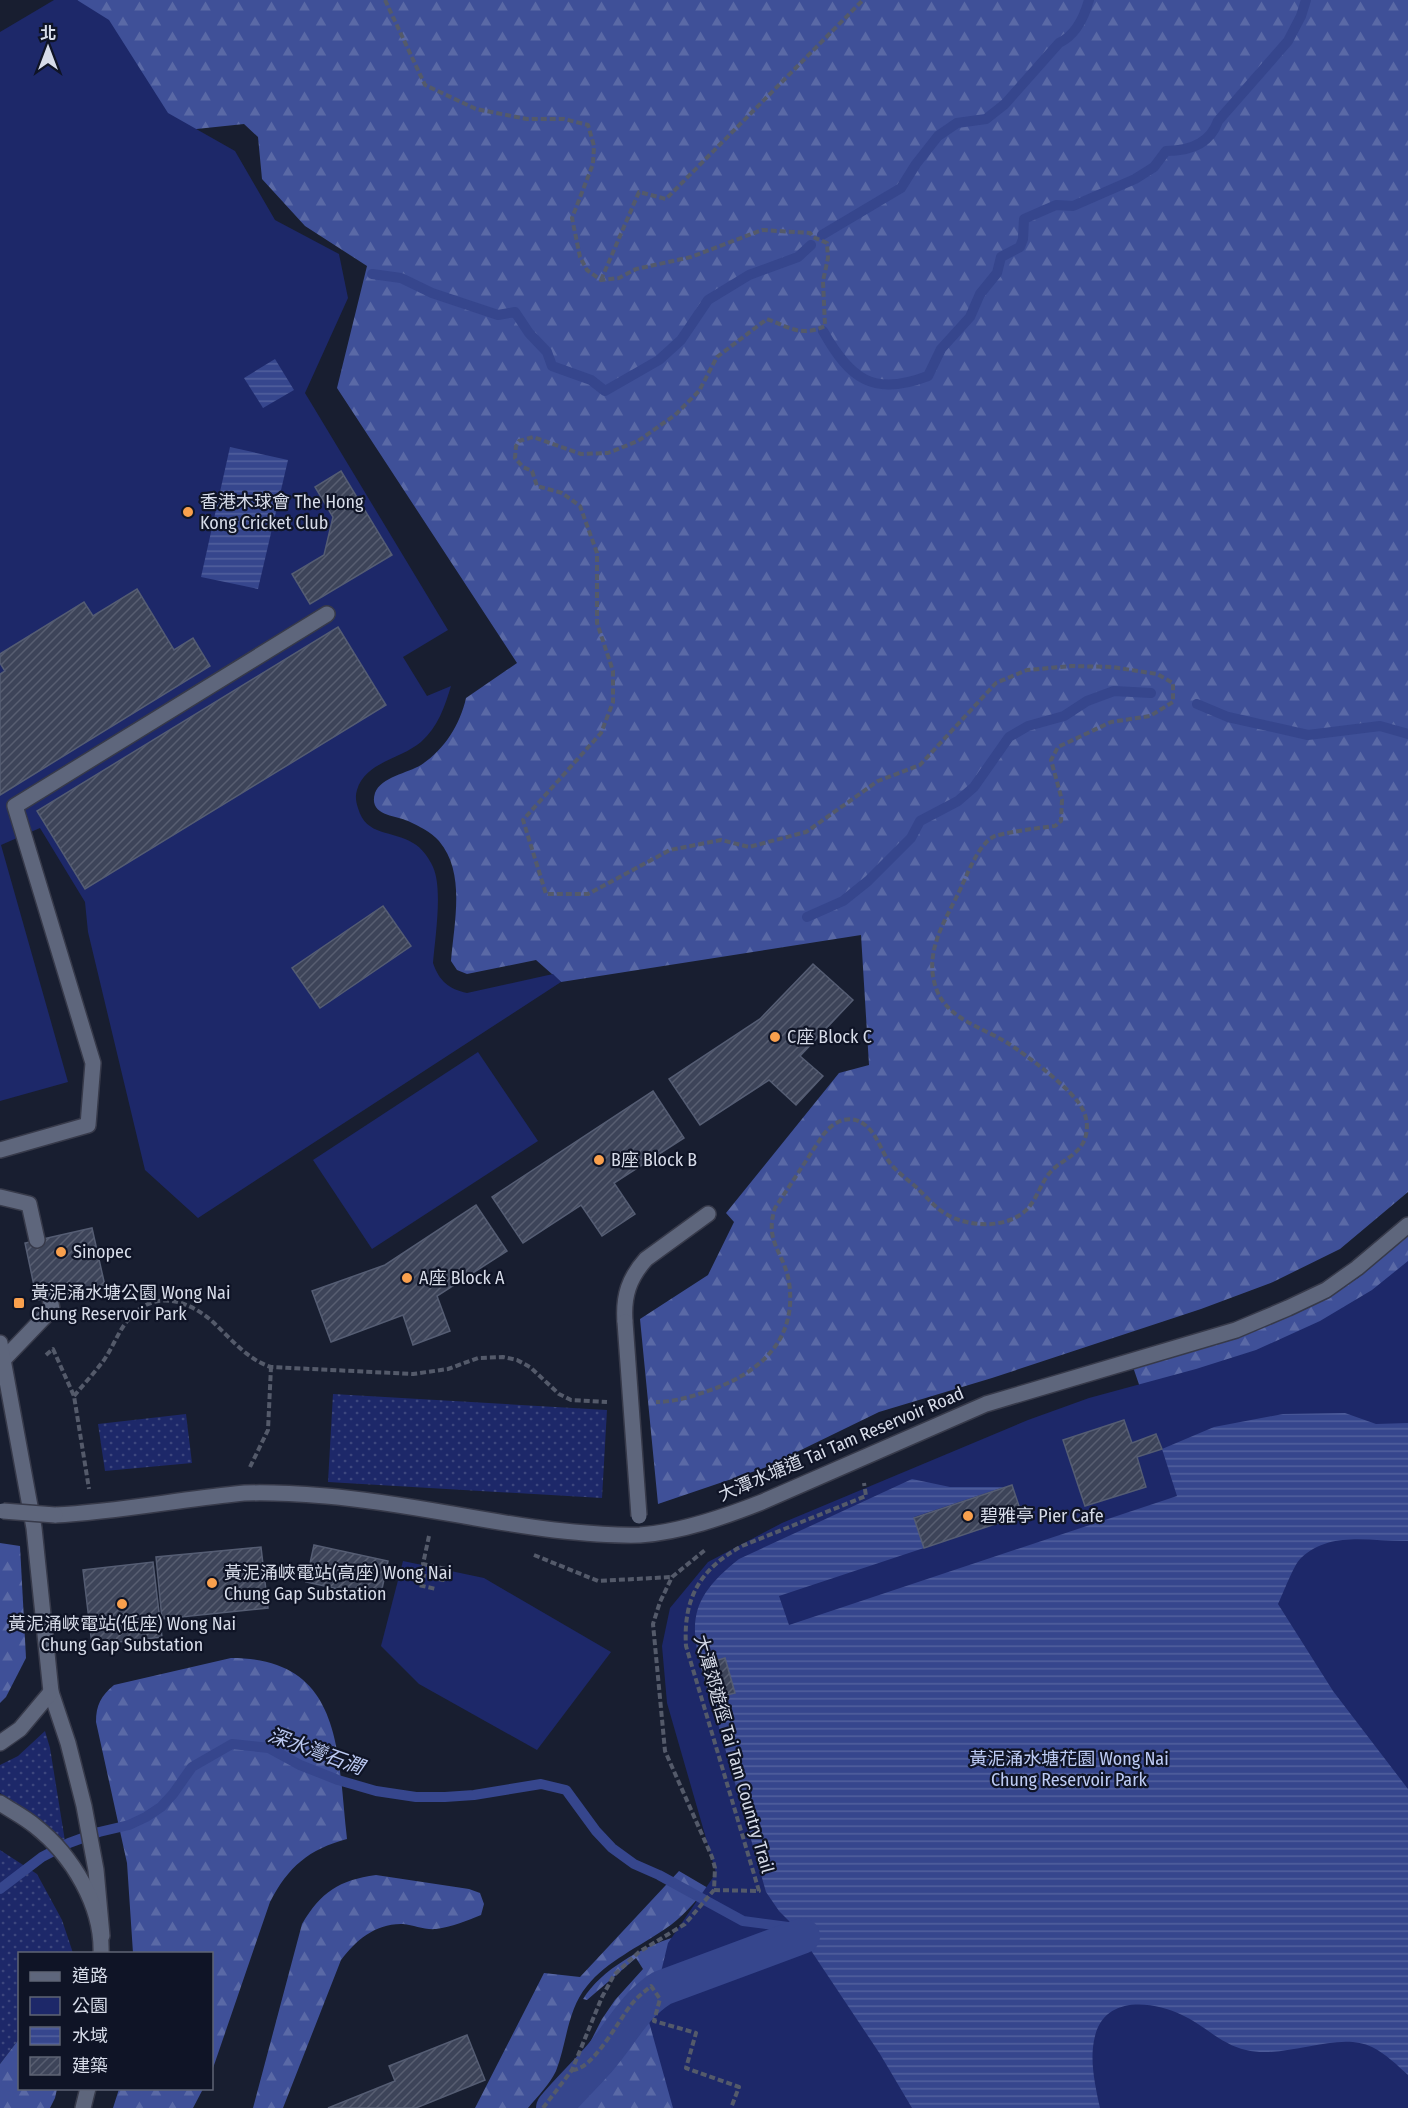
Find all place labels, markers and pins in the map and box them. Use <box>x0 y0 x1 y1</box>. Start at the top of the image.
place label: 香港木球會 The Hong Kong Cricket Club <box>200 491 364 534</box>
marker: 香港木球會 The Hong Kong Cricket Club <box>181 505 195 519</box>
place label: C座 Block C <box>787 1026 872 1048</box>
marker: C座 Block C <box>768 1030 782 1044</box>
place label: B座 Block B <box>611 1149 697 1171</box>
marker: B座 Block B <box>592 1153 606 1167</box>
place label: Sinopec <box>73 1241 132 1263</box>
marker: Sinopec <box>54 1245 68 1259</box>
place label: A座 Block A <box>419 1267 505 1289</box>
marker: A座 Block A <box>400 1271 414 1285</box>
place label: 黃泥涌水塘公園 Wong Nai Chung Reservoir Park <box>31 1282 230 1325</box>
marker: 黃泥涌水塘公園 Wong Nai Chung Reservoir Park <box>12 1296 26 1310</box>
place label: 碧雅亭 Pier Cafe <box>980 1505 1104 1527</box>
marker: 碧雅亭 Pier Cafe <box>961 1509 975 1523</box>
place label: 黃泥涌峽電站(高座) Wong Nai Chung Gap Substation <box>224 1562 452 1605</box>
marker: 黃泥涌峽電站(高座) Wong Nai Chung Gap Substation <box>205 1576 219 1590</box>
marker: 黃泥涌峽電站(低座) Wong Nai Chung Gap Substation <box>115 1597 129 1611</box>
place label: 黃泥涌峽電站(低座) Wong Nai Chung Gap Substation <box>8 1613 236 1656</box>

